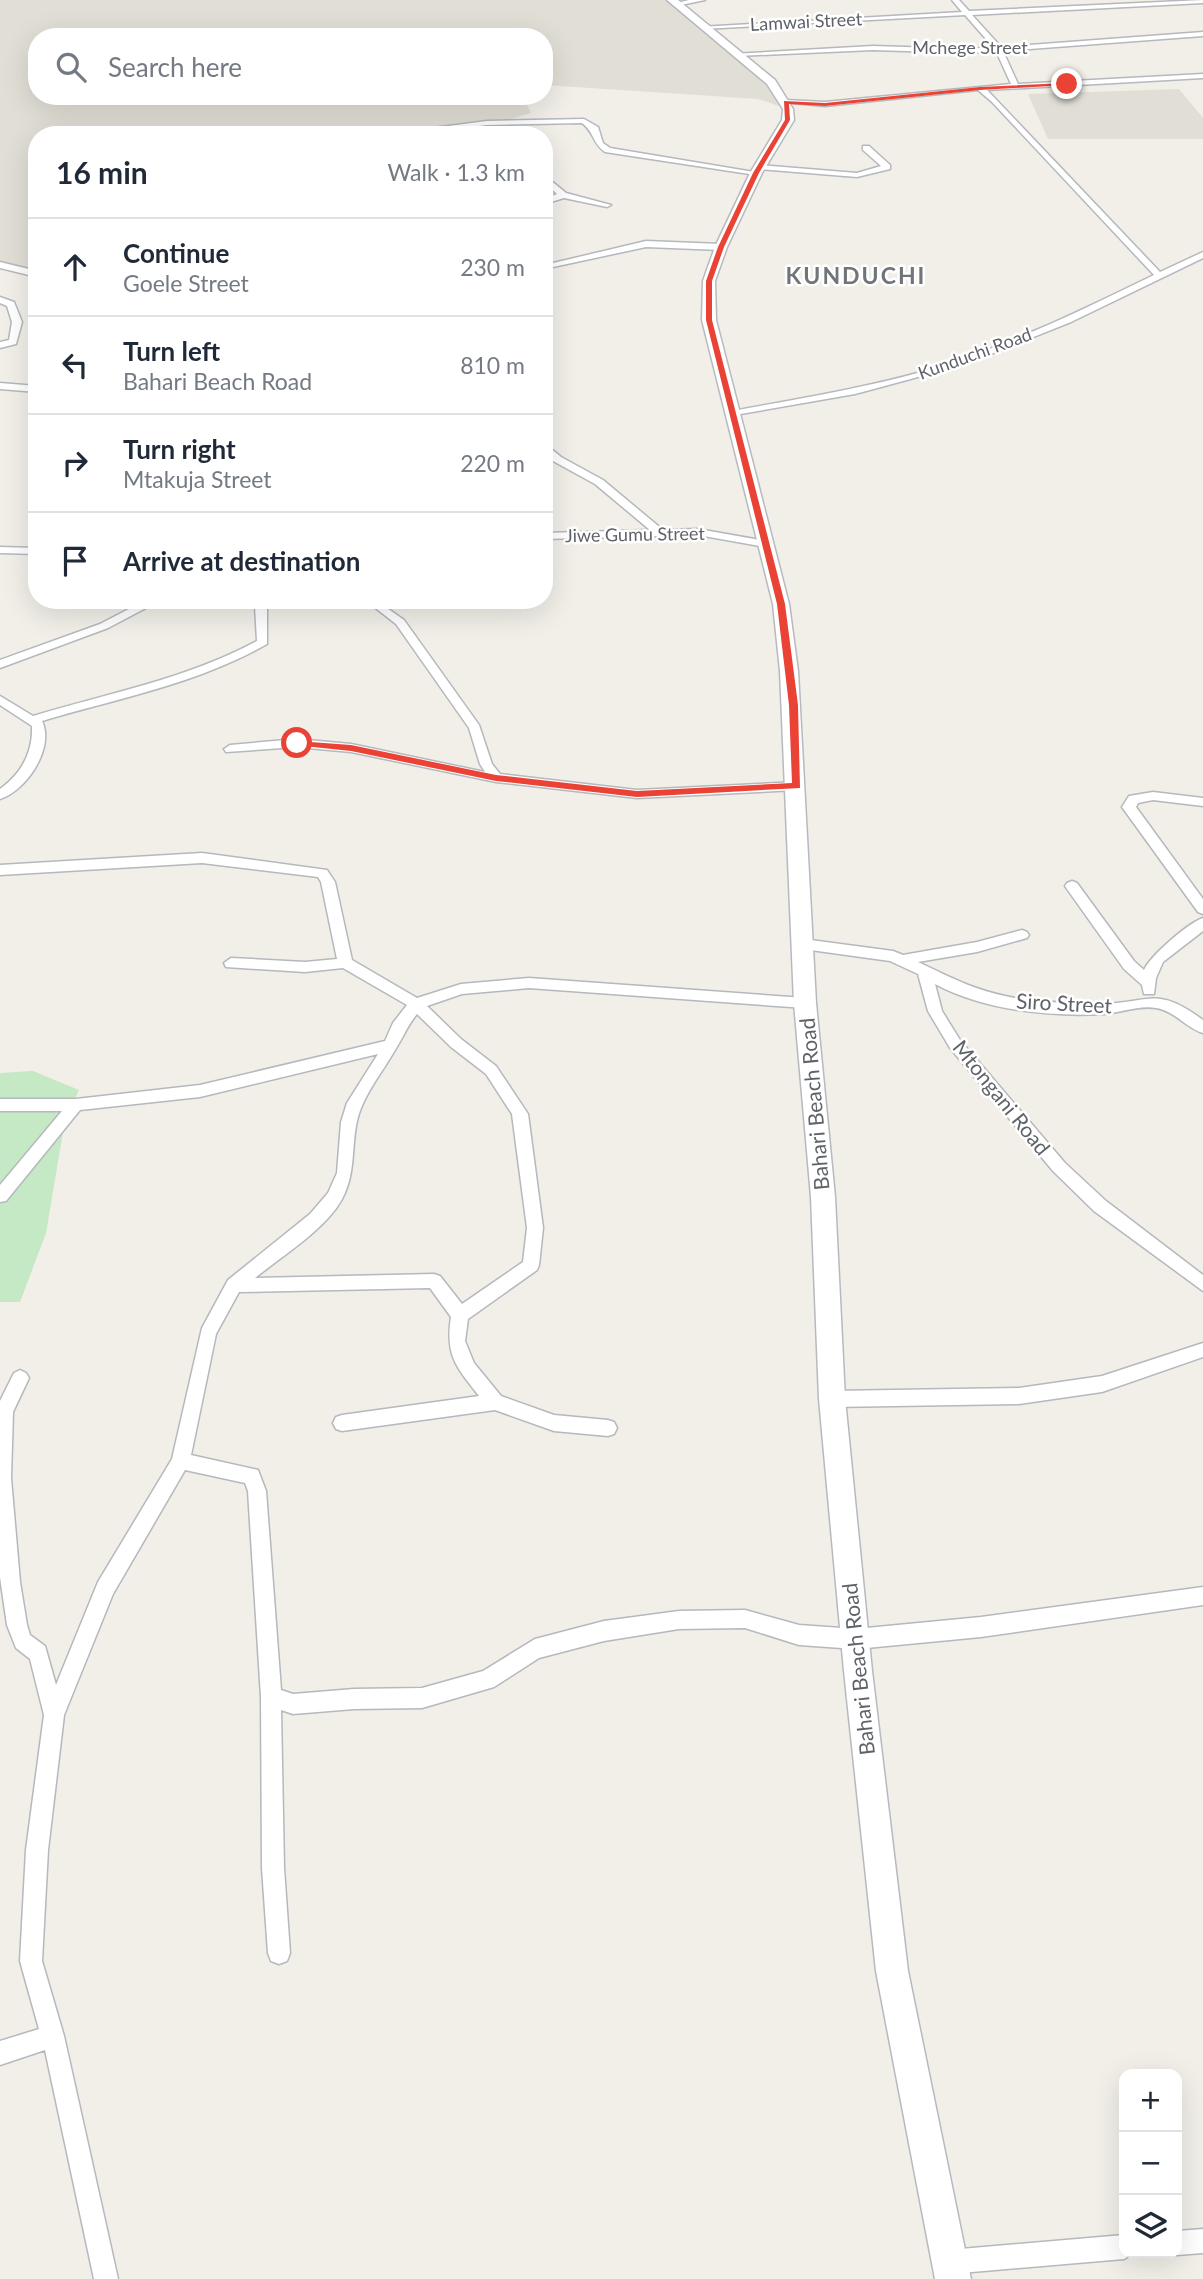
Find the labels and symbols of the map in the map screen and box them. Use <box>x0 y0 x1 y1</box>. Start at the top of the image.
street label: Lamwai Street <box>749 7 863 35</box>
street label: Mchege Street <box>912 36 1028 58</box>
route end <box>1051 68 1082 99</box>
district label: KUNDUCHI <box>786 261 926 289</box>
street label: Kunduchi Road <box>915 322 1034 384</box>
street label: Jiwe Gumu Street <box>565 522 706 546</box>
route start <box>281 727 312 758</box>
street label: Siro Street <box>1015 988 1113 1018</box>
street label: Bahari Beach Road <box>794 1017 833 1191</box>
street label: Mtongani Road <box>948 1035 1056 1159</box>
street label: Bahari Beach Road <box>836 1582 879 1756</box>

